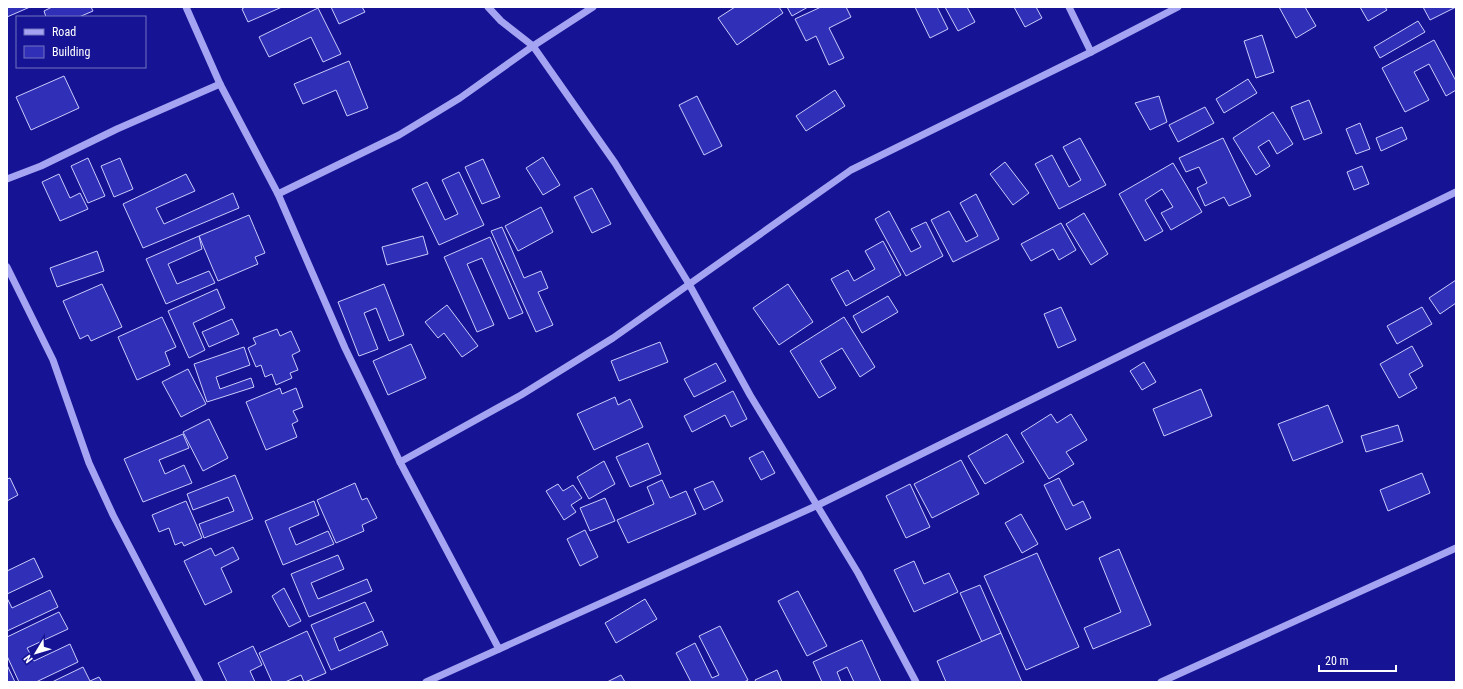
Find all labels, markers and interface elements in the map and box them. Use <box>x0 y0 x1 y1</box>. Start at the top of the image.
legend <box>16 16 146 68</box>
text: Road <box>52 25 76 39</box>
text: Building <box>52 45 90 59</box>
north arrow <box>16 633 56 673</box>
scale bar <box>1319 647 1396 673</box>
text: N <box>21 652 36 666</box>
text: 20 m <box>1325 654 1349 668</box>

